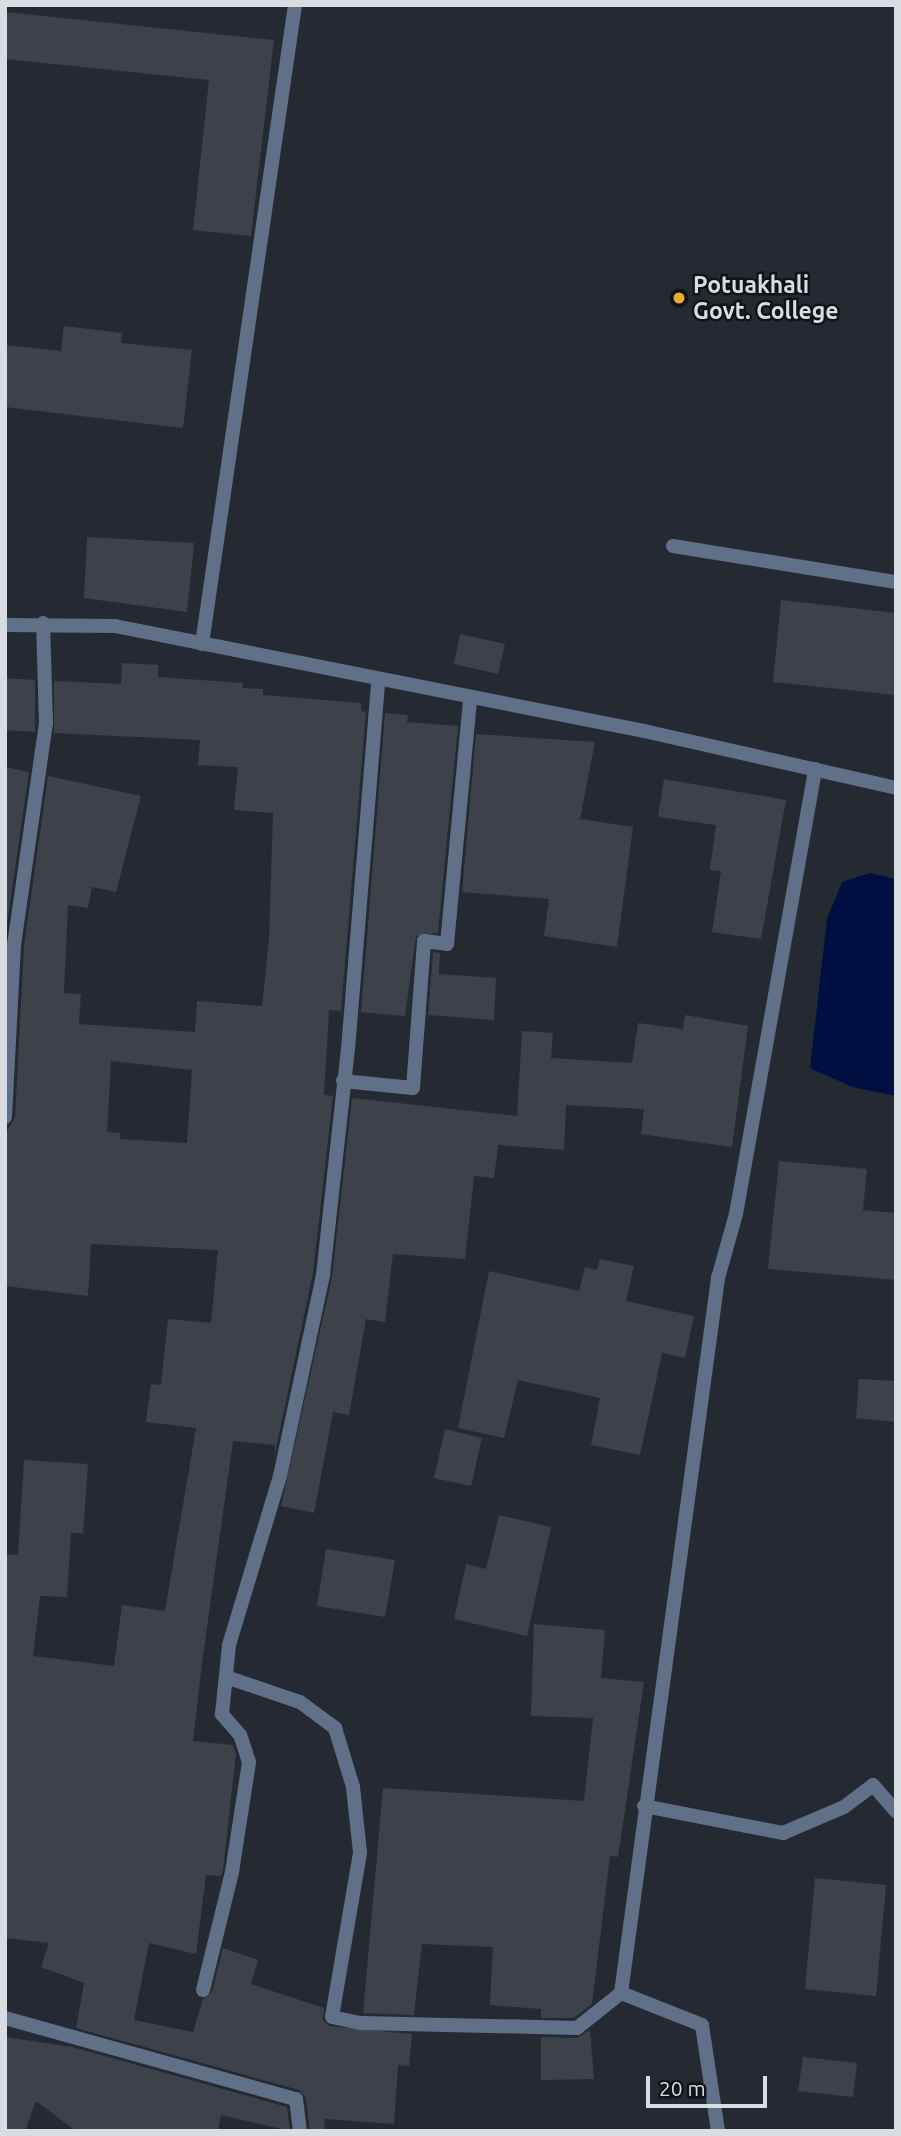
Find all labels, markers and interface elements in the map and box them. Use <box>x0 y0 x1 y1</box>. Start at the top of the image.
place label: Potuakhali Govt. College <box>693 271 839 325</box>
marker: Potuakhali Govt. College <box>671 290 687 306</box>
scale bar <box>649 2062 770 2106</box>
text: 20 m <box>659 2076 706 2100</box>

